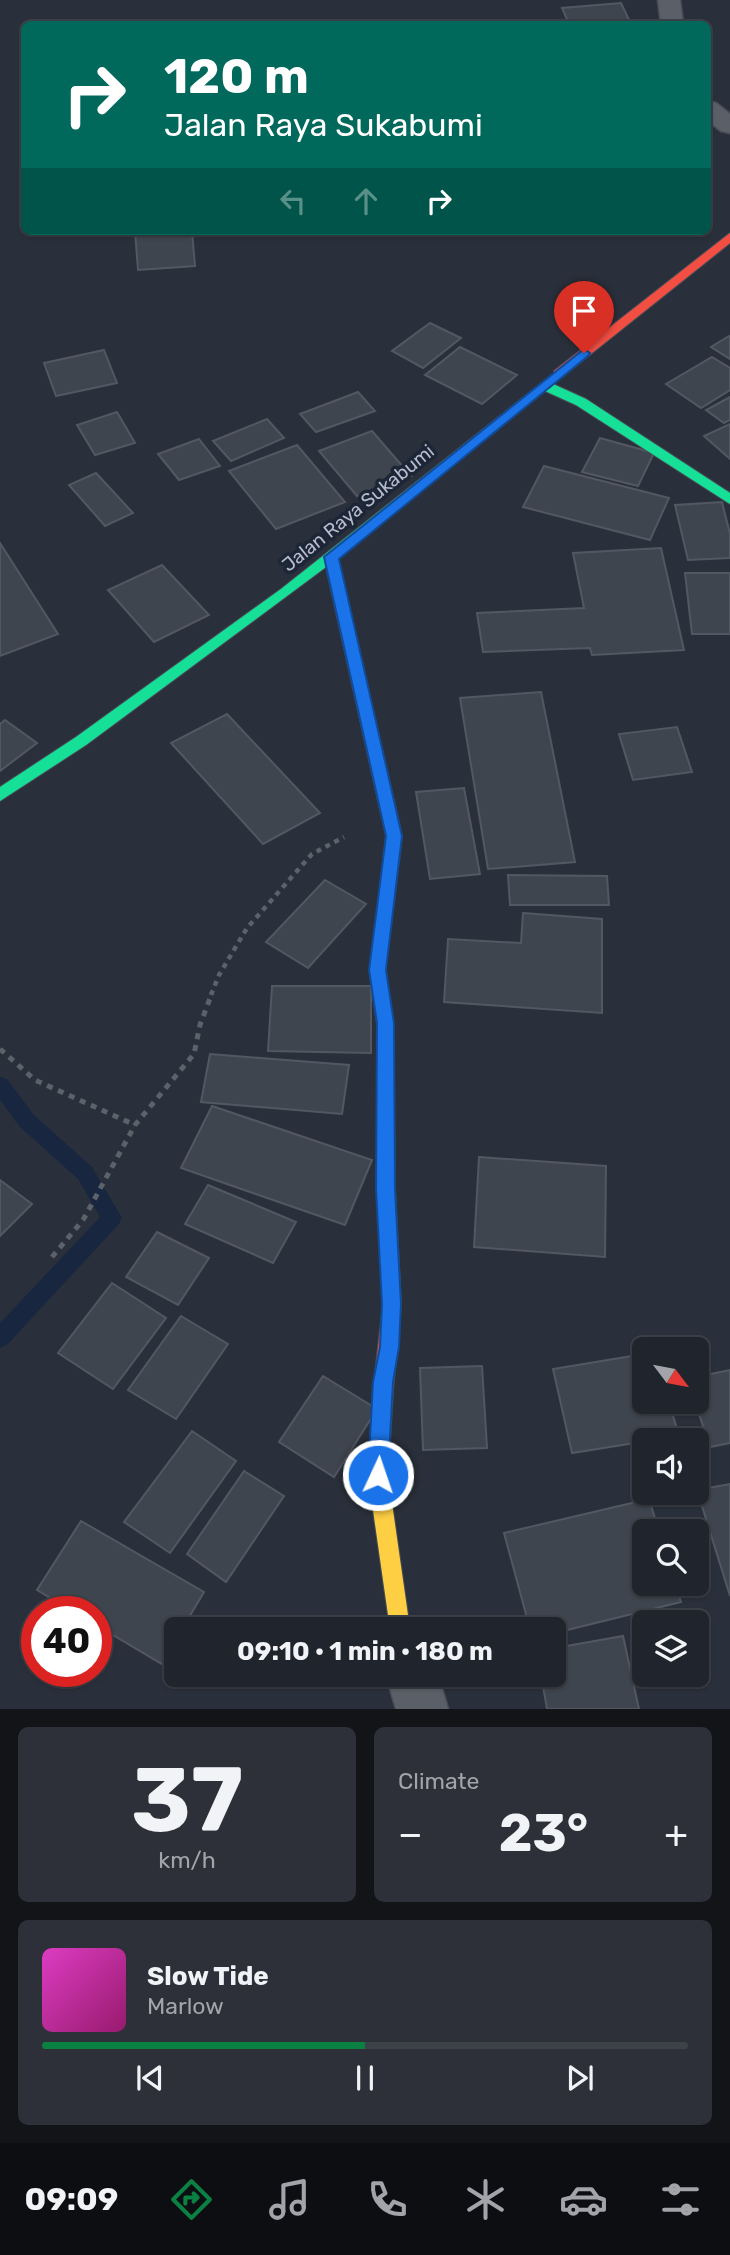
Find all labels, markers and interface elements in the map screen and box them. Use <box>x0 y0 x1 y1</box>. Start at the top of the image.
text: 120 m <box>164 47 309 105</box>
icon: right <box>49 49 140 140</box>
text: Jalan Raya Sukabumi <box>164 106 483 144</box>
icon: left <box>274 182 312 220</box>
icon: ahead <box>347 182 385 220</box>
icon: right <box>420 182 458 220</box>
pin <box>554 281 614 353</box>
icon: arrive <box>565 292 603 330</box>
street label: Jalan Raya Sukabumi <box>277 439 439 577</box>
north arrow <box>632 1337 709 1414</box>
map controls <box>632 1337 709 1687</box>
button: sound <box>632 1428 709 1505</box>
position arrow <box>341 1438 415 1512</box>
button: search <box>632 1519 709 1596</box>
speed limit sign: 40 <box>21 1596 112 1687</box>
button: layers <box>632 1610 709 1687</box>
text: 09:10 · 1 min · 180 m <box>237 1636 493 1667</box>
text: 37 <box>131 1746 243 1854</box>
text: Climate <box>398 1767 479 1795</box>
text: 23° <box>499 1802 588 1864</box>
text: − <box>398 1811 423 1857</box>
text: + <box>664 1811 688 1857</box>
text: km/h <box>158 1846 216 1874</box>
text: Slow Tide <box>147 1961 269 1992</box>
text: Marlow <box>147 1992 224 2020</box>
icon: previous <box>131 2059 169 2097</box>
icon: pause <box>346 2059 384 2097</box>
icon: next <box>561 2059 599 2097</box>
icon: directions <box>167 2175 216 2224</box>
icon: music <box>265 2175 314 2224</box>
icon: phone <box>363 2175 412 2224</box>
icon: climate <box>461 2175 510 2224</box>
icon: car <box>559 2175 608 2224</box>
icon: filters <box>656 2175 705 2224</box>
text: 09:09 <box>24 2180 118 2218</box>

